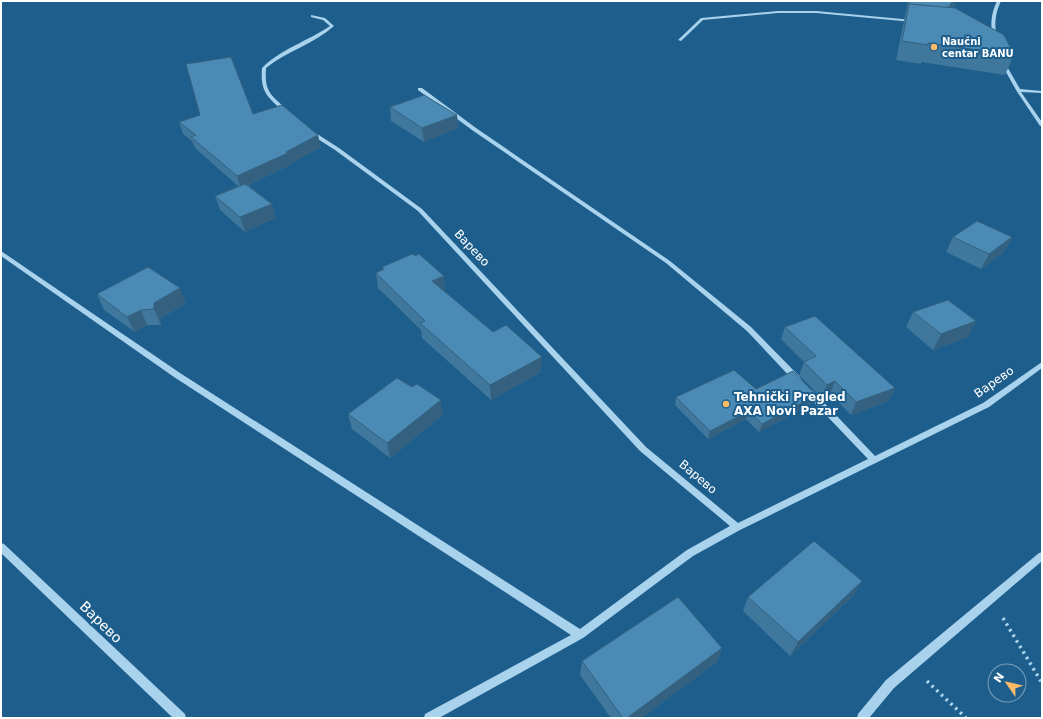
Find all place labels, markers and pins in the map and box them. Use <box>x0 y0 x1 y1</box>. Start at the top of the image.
place label: Naučni centar BANU <box>942 36 1014 59</box>
marker: Naučni centar BANU <box>929 42 939 52</box>
place label: Tehnički Pregled AXA Novi Pazar <box>734 390 846 418</box>
marker: Tehnički Pregled AXA Novi Pazar <box>721 399 731 409</box>

